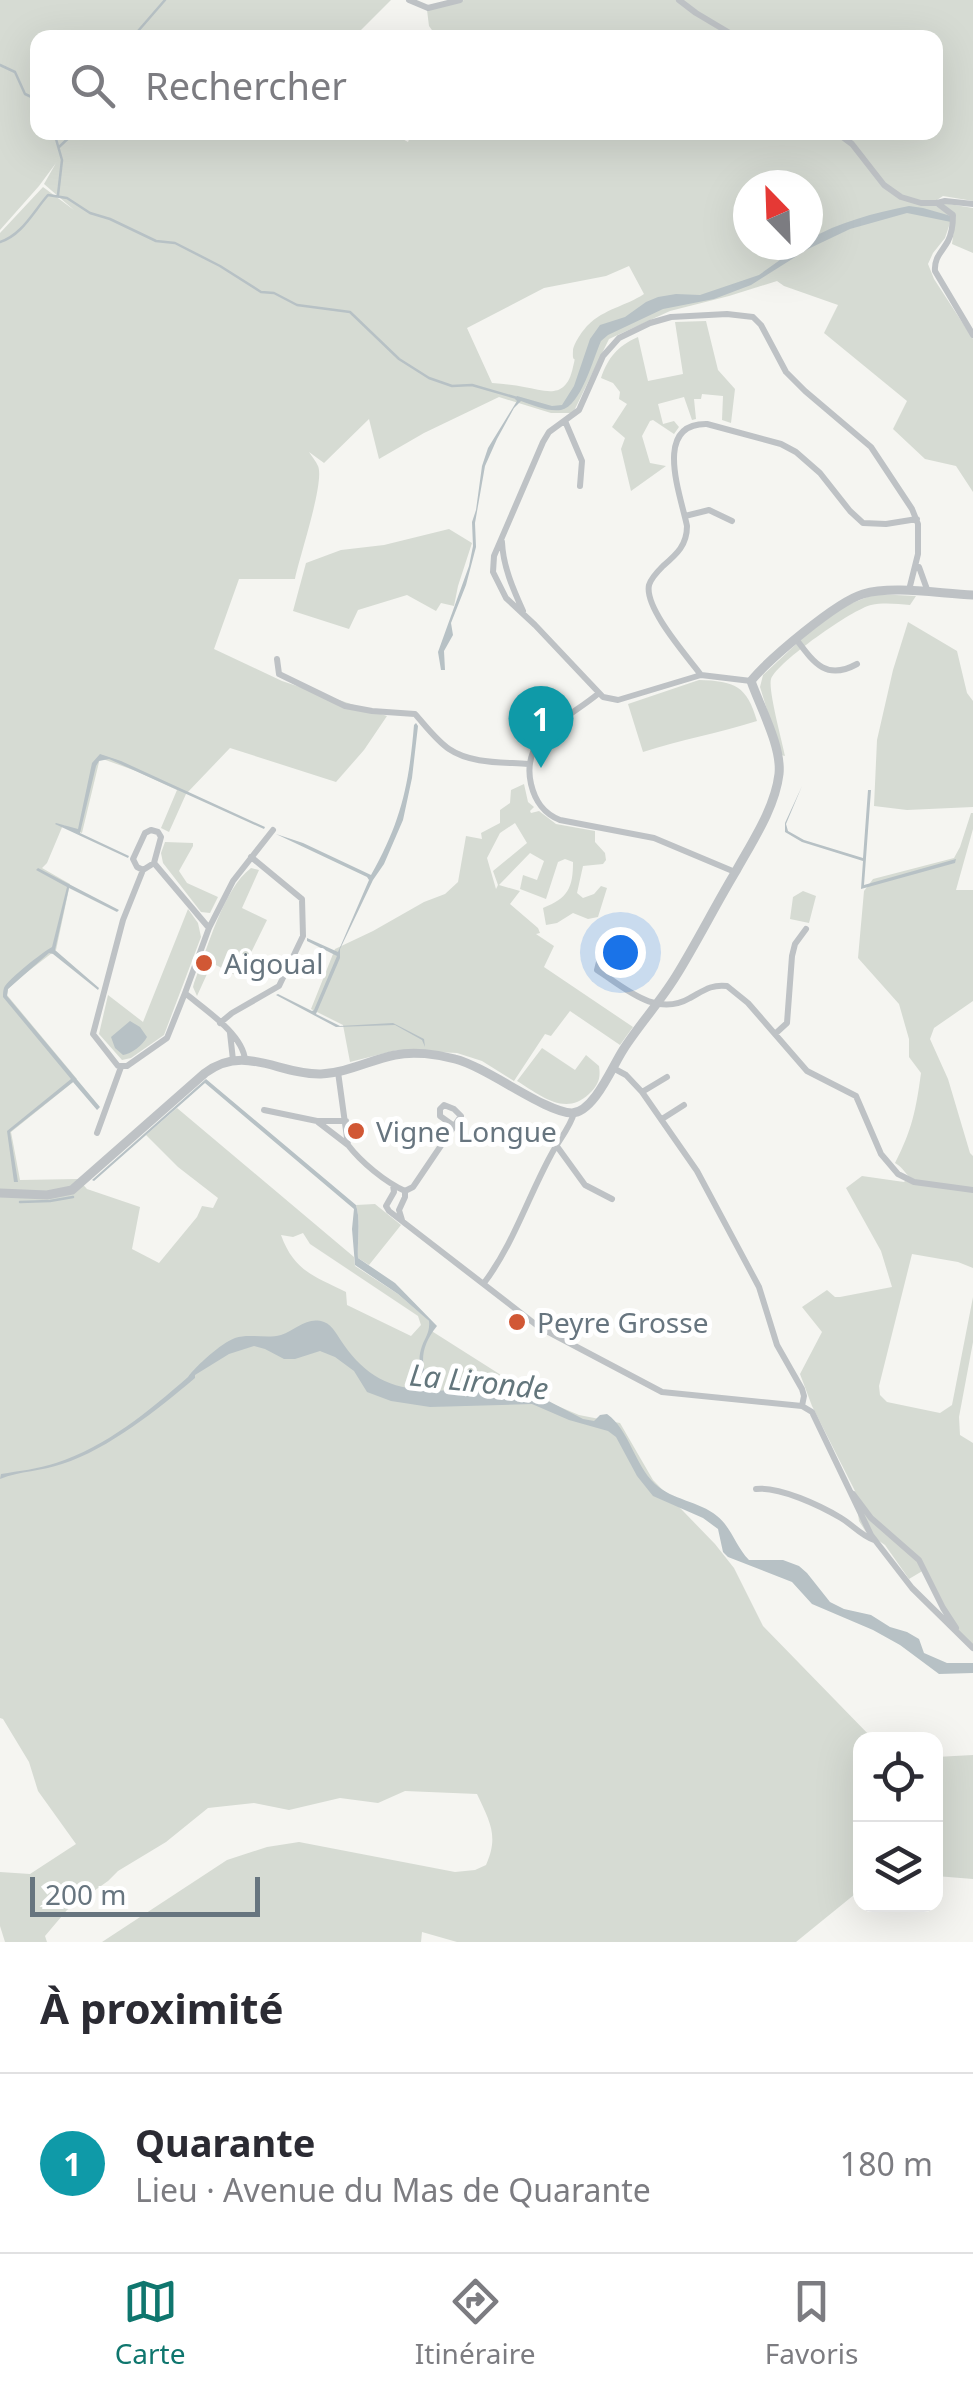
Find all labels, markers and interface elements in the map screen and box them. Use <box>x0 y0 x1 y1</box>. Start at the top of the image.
search box <box>30 30 943 140</box>
icon: search <box>65 58 120 113</box>
text: Rechercher <box>145 59 347 111</box>
north arrow <box>733 170 823 260</box>
pin: 1 <box>508 686 574 768</box>
your location <box>595 927 646 978</box>
place label: Aigoual <box>224 944 324 982</box>
marker: Aigoual <box>193 952 215 974</box>
place label: Vigne Longue <box>376 1112 557 1150</box>
marker: Vigne Longue <box>345 1120 367 1142</box>
place label: Peyre Grosse <box>537 1303 708 1341</box>
marker: Peyre Grosse <box>506 1311 528 1333</box>
water label: La Lironde <box>408 1353 550 1409</box>
map controls <box>853 1732 943 1912</box>
button: locate <box>853 1732 943 1822</box>
button: layers <box>853 1822 943 1912</box>
scale bar <box>30 1872 260 1916</box>
text: 200 m <box>45 1875 127 1913</box>
text: À proximité <box>40 1979 284 2036</box>
text: Quarante <box>135 2116 315 2168</box>
text: 1 <box>63 2142 82 2185</box>
text: 180 m <box>840 2142 933 2185</box>
text: Lieu · Avenue du Mas de Quarante <box>135 2168 651 2211</box>
tab: Carte <box>115 2274 186 2372</box>
tab: Itinéraire <box>415 2274 535 2372</box>
tab: Favoris <box>765 2274 858 2372</box>

